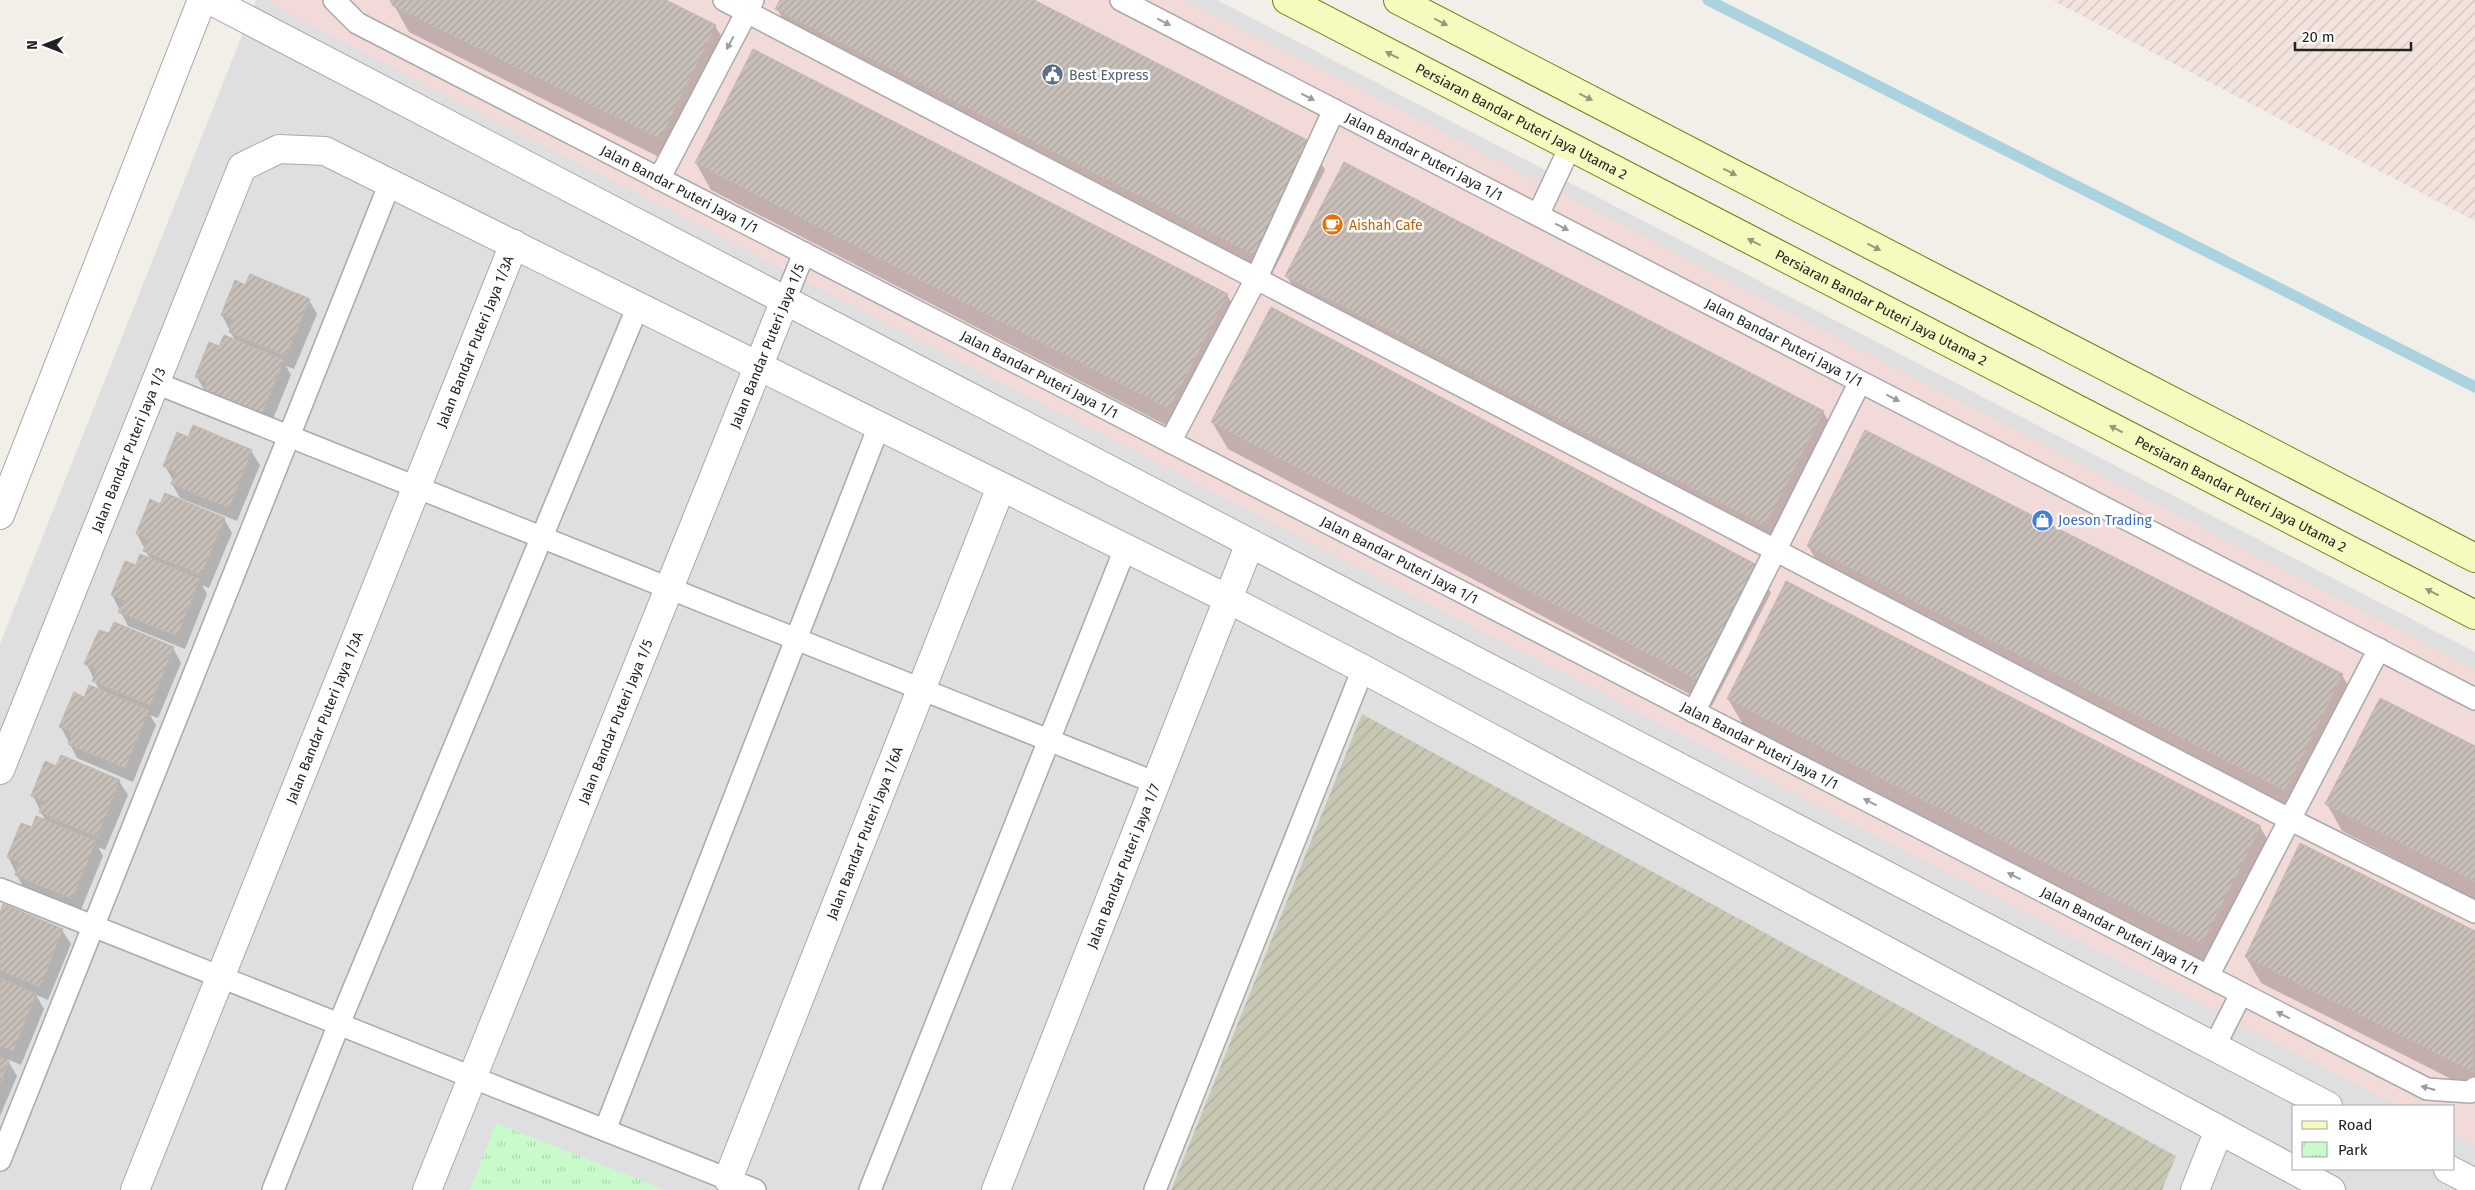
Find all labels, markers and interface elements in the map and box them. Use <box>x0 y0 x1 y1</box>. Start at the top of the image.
one-way arrow <box>1157 18 1171 26</box>
one-way arrow <box>1434 18 1449 26</box>
north arrow <box>20 20 70 70</box>
scale bar <box>2295 20 2411 52</box>
text: 20 m <box>2302 28 2335 46</box>
one-way arrow <box>726 37 735 50</box>
text: N <box>24 40 41 50</box>
one-way arrow <box>1385 51 1400 59</box>
street label: Persiaran Bandar Puteri Jaya Utama 2 <box>1413 60 1630 184</box>
public building icon: Best Express <box>1041 63 1065 87</box>
place label: Best Express <box>1069 67 1149 84</box>
one-way arrow <box>1301 93 1316 101</box>
one-way arrow <box>1578 93 1593 101</box>
street label: Jalan Bandar Puteri Jaya 1/1 <box>1342 109 1505 204</box>
street label: Jalan Bandar Puteri Jaya 1/1 <box>598 142 761 237</box>
one-way arrow <box>1723 168 1737 176</box>
cafe icon: Aishah Cafe <box>1321 213 1345 237</box>
place label: Aishah Cafe <box>1349 217 1423 234</box>
one-way arrow <box>1554 223 1569 231</box>
one-way arrow <box>1747 238 1762 246</box>
one-way arrow <box>1867 243 1881 251</box>
street label: Persiaran Bandar Puteri Jaya Utama 2 <box>1772 246 1990 370</box>
street label: Jalan Bandar Puteri Jaya 1/3A <box>433 253 517 430</box>
street label: Jalan Bandar Puteri Jaya 1/5 <box>727 261 808 431</box>
street label: Jalan Bandar Puteri Jaya 1/1 <box>1702 295 1865 390</box>
street label: Jalan Bandar Puteri Jaya 1/1 <box>958 327 1121 422</box>
street label: Jalan Bandar Puteri Jaya 1/3 <box>88 365 170 535</box>
one-way arrow <box>1885 394 1900 402</box>
one-way arrow <box>2109 425 2124 433</box>
street label: Persiaran Bandar Puteri Jaya Utama 2 <box>2132 432 2349 556</box>
shop icon: Joeson Trading <box>2030 508 2054 532</box>
place label: Joeson Trading <box>2058 512 2153 529</box>
street label: Jalan Bandar Puteri Jaya 1/1 <box>1318 513 1481 608</box>
one-way arrow <box>2424 588 2439 596</box>
street label: Jalan Bandar Puteri Jaya 1/3A <box>283 629 367 806</box>
street label: Jalan Bandar Puteri Jaya 1/5 <box>575 637 657 807</box>
street label: Jalan Bandar Puteri Jaya 1/1 <box>1678 698 1841 793</box>
street label: Jalan Bandar Puteri Jaya 1/6A <box>823 744 907 922</box>
street label: Jalan Bandar Puteri Jaya 1/7 <box>1084 781 1164 951</box>
one-way arrow <box>1863 798 1877 806</box>
one-way arrow <box>2007 872 2021 880</box>
street label: Jalan Bandar Puteri Jaya 1/1 <box>2038 884 2201 979</box>
one-way arrow <box>2276 1011 2290 1019</box>
one-way arrow <box>2420 1083 2435 1091</box>
legend <box>2292 1105 2455 1170</box>
text: Road <box>2338 1116 2373 1134</box>
text: Park <box>2338 1141 2368 1159</box>

